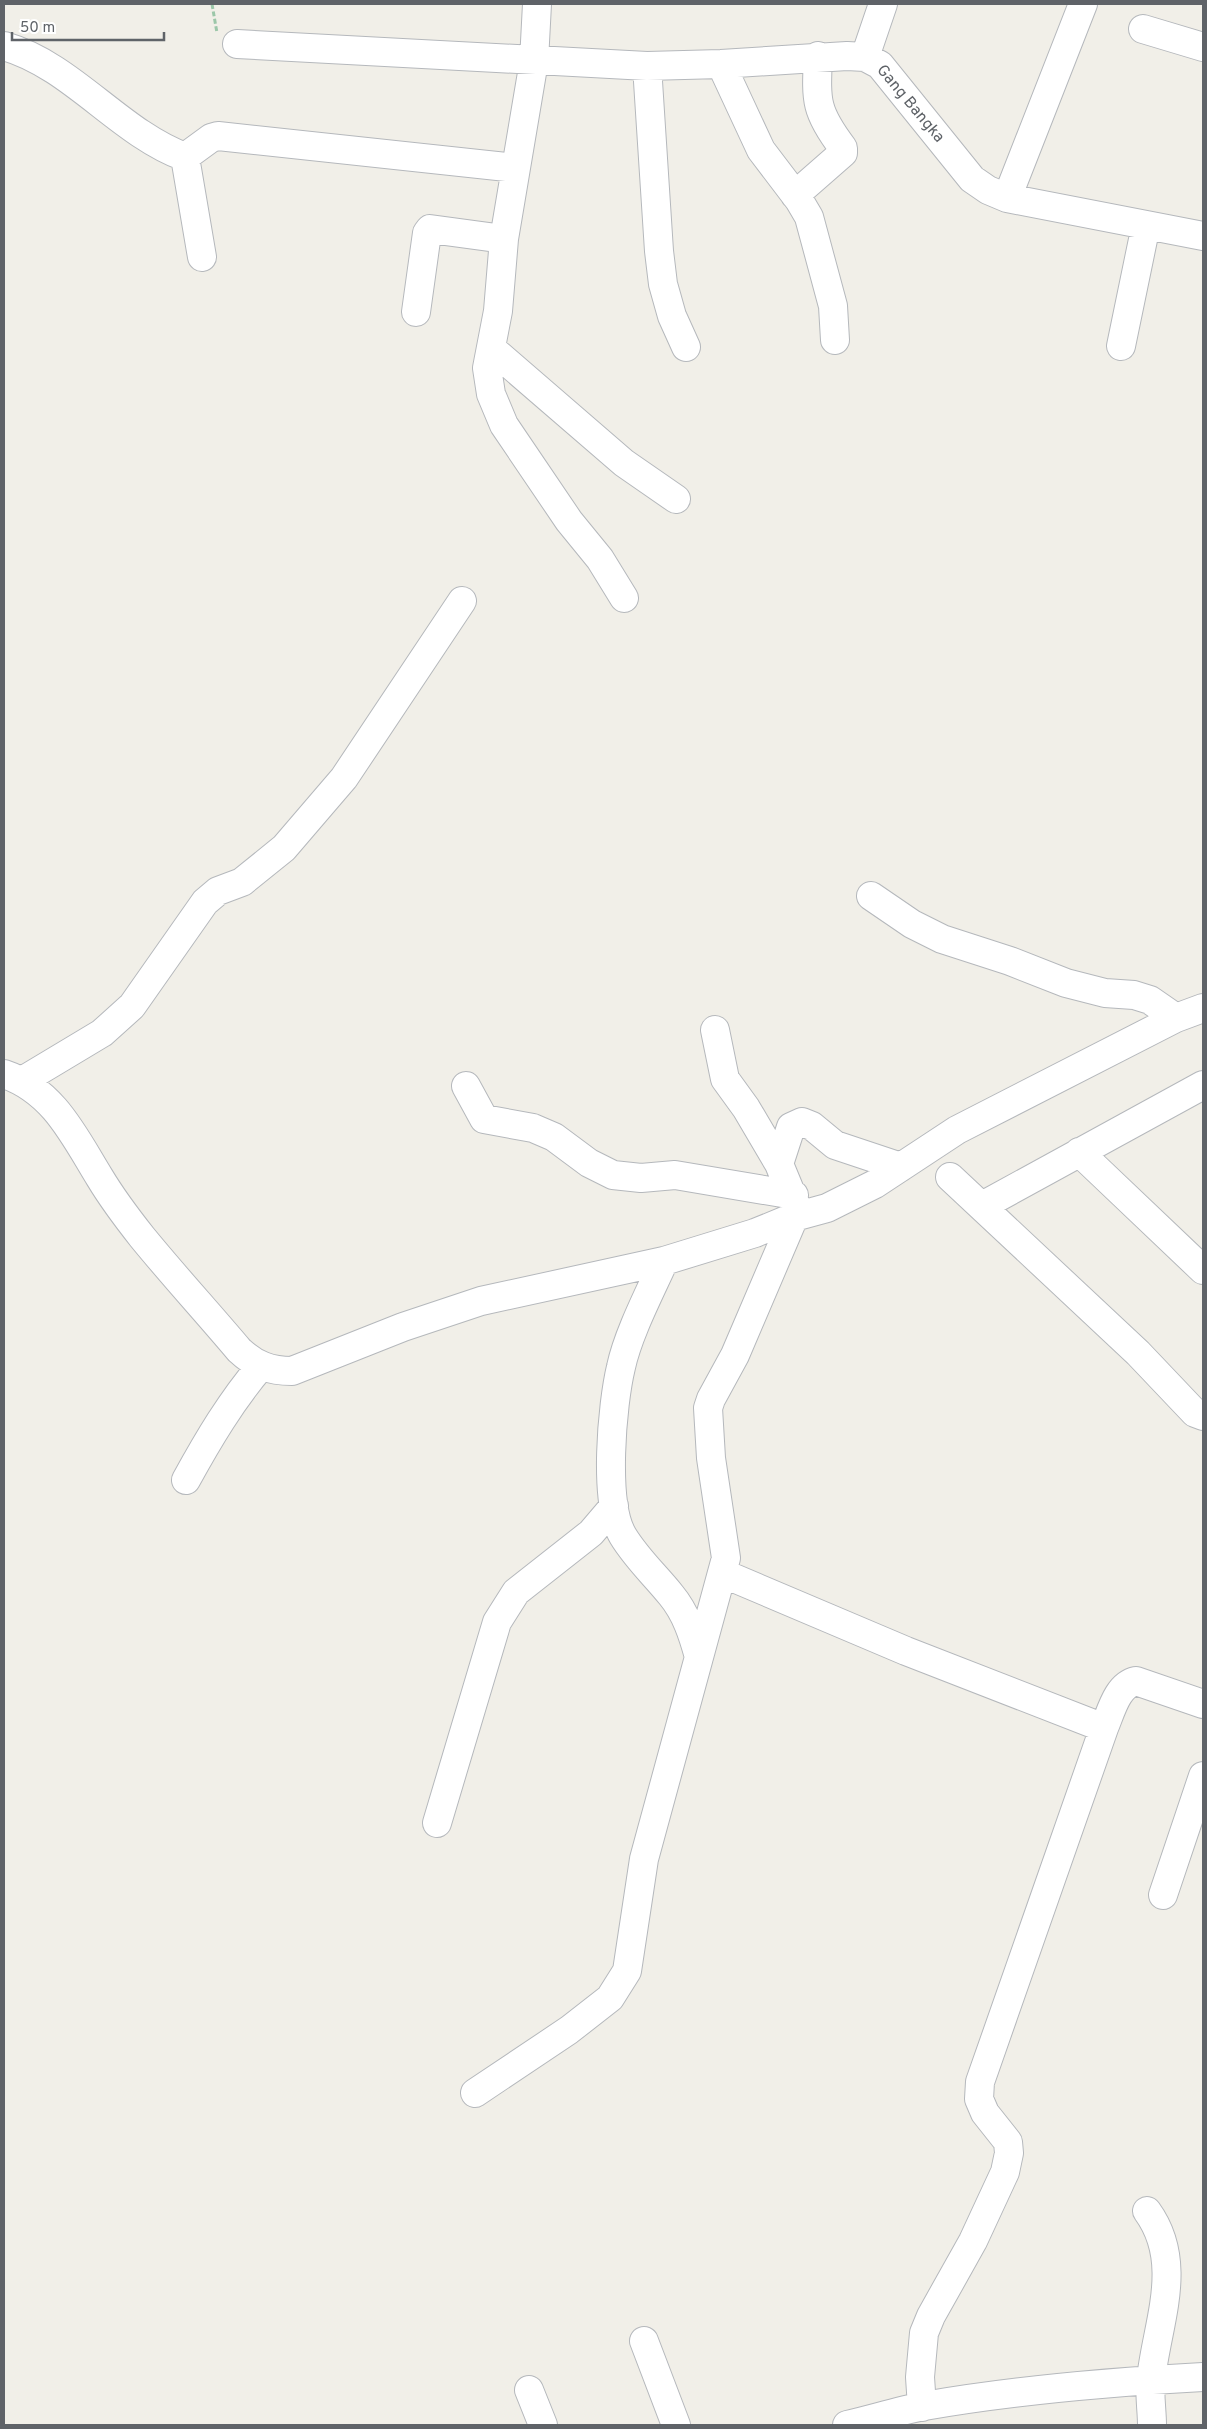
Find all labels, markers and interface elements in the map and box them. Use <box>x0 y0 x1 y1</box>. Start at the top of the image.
scale bar <box>12 10 165 42</box>
text: 50 m <box>20 19 55 38</box>
street label: Gang Bangka <box>872 61 948 147</box>

